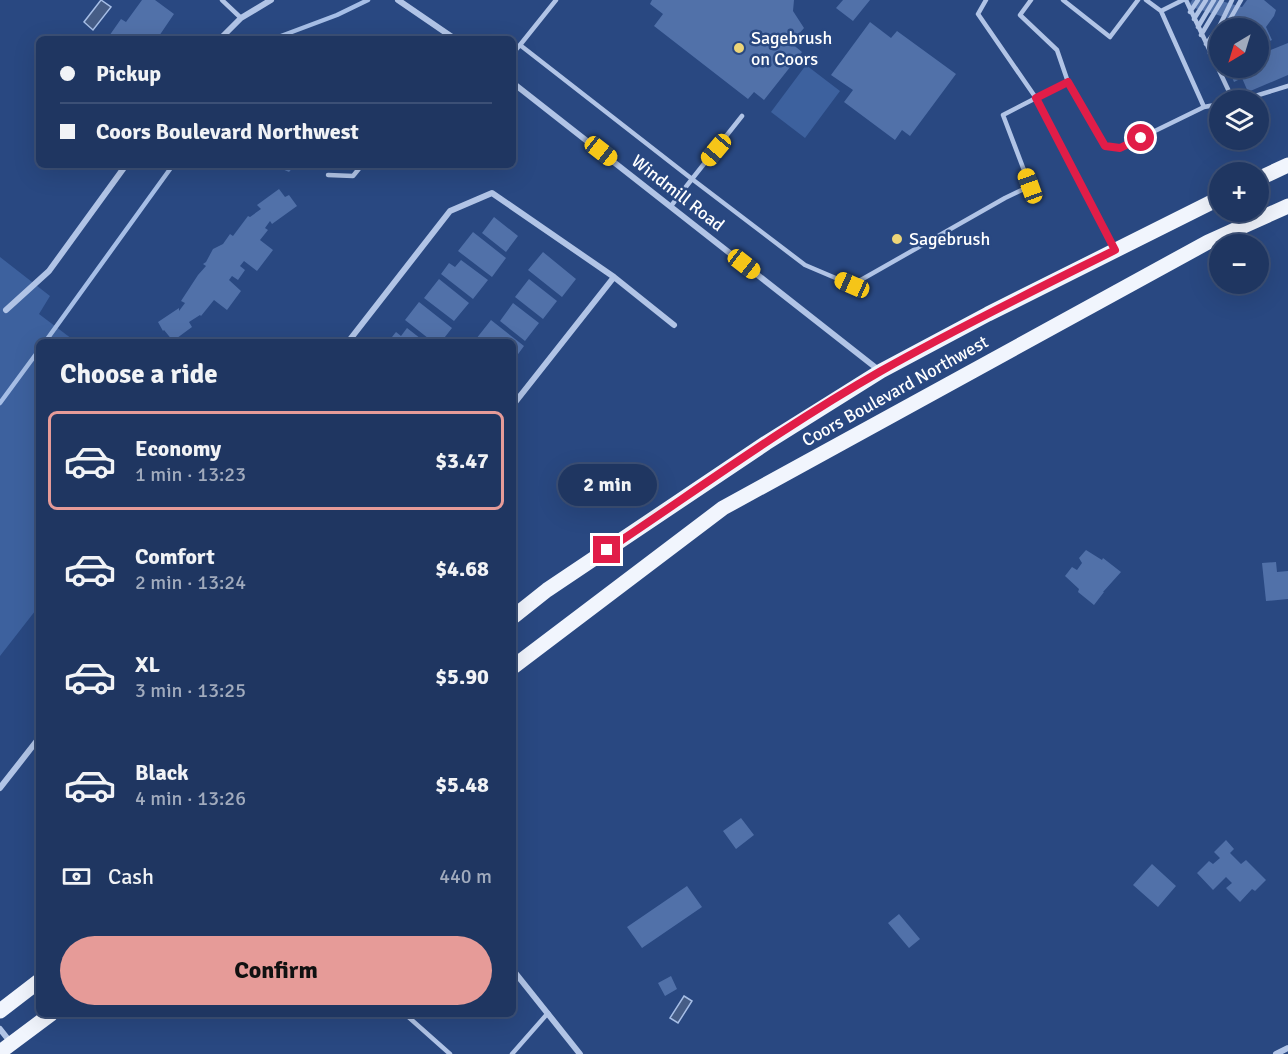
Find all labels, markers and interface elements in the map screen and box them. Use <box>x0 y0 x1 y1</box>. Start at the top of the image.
north arrow <box>1209 18 1269 78</box>
map controls <box>1209 18 1269 294</box>
place label: Sagebrush on Coors <box>751 27 832 70</box>
marker: Sagebrush on Coors <box>732 41 746 55</box>
text: Pickup <box>96 60 161 87</box>
button: layers <box>1209 90 1269 150</box>
text: Coors Boulevard Northwest <box>96 118 359 145</box>
route start <box>1127 124 1154 151</box>
car <box>698 130 734 170</box>
car <box>581 133 621 169</box>
street label: Windmill Road <box>627 150 729 236</box>
button: + <box>1209 162 1269 222</box>
car <box>1015 166 1045 206</box>
place label: Sagebrush <box>909 228 990 250</box>
marker: Sagebrush <box>890 232 904 246</box>
button: − <box>1209 234 1269 294</box>
car <box>724 246 764 282</box>
car <box>832 269 872 301</box>
street label: Coors Boulevard Northwest <box>798 331 992 451</box>
text: Choose a ride <box>60 358 218 391</box>
icon: car <box>63 434 117 488</box>
text: Economy <box>135 435 221 462</box>
text: $3.47 <box>435 447 489 474</box>
text: 1 min · 13:23 <box>135 462 246 487</box>
callout: 2 min <box>558 463 656 505</box>
text: 2 min <box>583 472 632 497</box>
route end <box>593 536 620 563</box>
icon: car <box>63 542 117 596</box>
text: Comfort <box>135 543 215 570</box>
text: $4.68 <box>435 555 489 582</box>
text: 2 min · 13:24 <box>135 570 246 595</box>
icon: car <box>63 650 117 704</box>
text: XL <box>135 651 160 678</box>
text: $5.90 <box>435 663 489 690</box>
text: 3 min · 13:25 <box>135 678 246 703</box>
icon: car <box>63 758 117 812</box>
text: Black <box>135 759 189 786</box>
text: $5.48 <box>435 771 489 798</box>
text: 4 min · 13:26 <box>135 786 246 811</box>
icon: cash <box>60 860 93 893</box>
text: Cash <box>108 863 154 890</box>
text: 440 m <box>439 864 492 889</box>
button: Confirm <box>60 936 492 1005</box>

